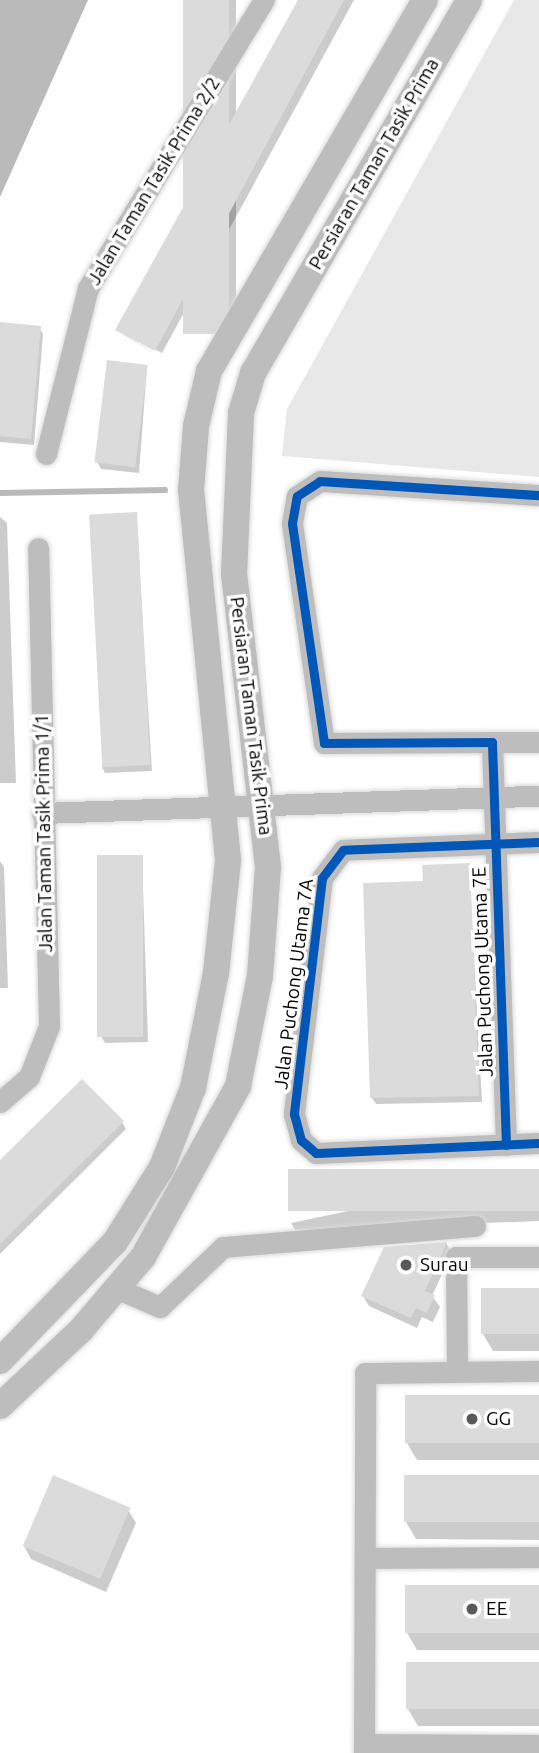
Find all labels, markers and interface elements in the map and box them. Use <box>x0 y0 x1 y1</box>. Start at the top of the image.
street label: Persiaran Taman Tasik Prima <box>304 54 444 274</box>
street label: Jalan Taman Tasik Prima 2/2 <box>83 73 225 289</box>
street label: Persiaran Taman Tasik Prima <box>225 595 277 837</box>
street label: Jalan Taman Tasik Prima 1/1 <box>31 714 57 952</box>
street label: Jalan Puchong Utama 7E <box>468 867 498 1077</box>
street label: Jalan Puchong Utama 7A <box>270 877 318 1091</box>
place label: Surau <box>420 1254 469 1276</box>
marker: Surau <box>398 1257 414 1273</box>
place label: GG <box>486 1408 511 1430</box>
marker: GG <box>464 1411 480 1427</box>
place label: EE <box>486 1598 507 1620</box>
marker: EE <box>464 1601 480 1617</box>

